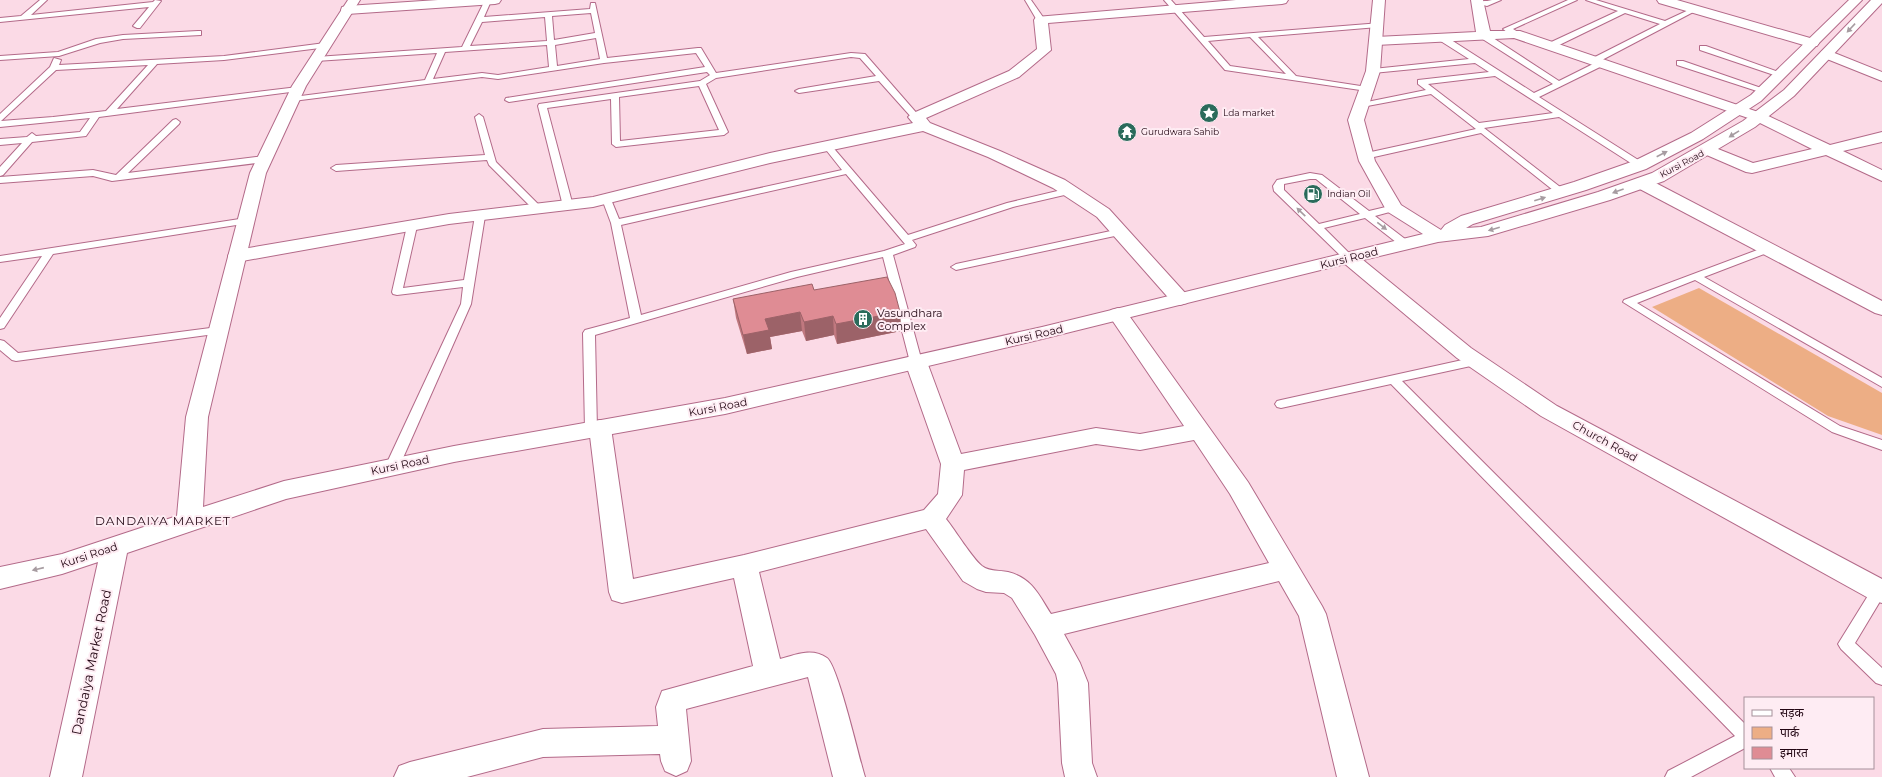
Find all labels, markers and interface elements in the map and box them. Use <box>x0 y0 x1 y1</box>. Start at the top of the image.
one-way arrow <box>1846 23 1856 33</box>
place icon: Lda market <box>1198 102 1220 124</box>
place label: Lda market <box>1223 107 1275 118</box>
temple icon: Gurudwara Sahib <box>1116 121 1138 143</box>
place label: Gurudwara Sahib <box>1141 126 1219 137</box>
one-way arrow <box>1728 130 1740 137</box>
street label: Kursi Road <box>1658 147 1706 180</box>
one-way arrow <box>1656 151 1667 158</box>
fuel station icon: Indian Oil <box>1302 183 1324 205</box>
place label: Indian Oil <box>1327 188 1370 199</box>
one-way arrow <box>1612 189 1624 195</box>
one-way arrow <box>1534 196 1546 202</box>
one-way arrow <box>1296 207 1306 217</box>
one-way arrow <box>1376 221 1387 230</box>
one-way arrow <box>1487 226 1499 232</box>
street label: Kursi Road <box>1319 244 1379 272</box>
place label: Vasundhara Complex <box>877 306 943 333</box>
building icon: Vasundhara Complex <box>852 308 874 330</box>
street label: Kursi Road <box>1003 322 1065 348</box>
street label: Kursi Road <box>688 394 748 420</box>
street label: Church Road <box>1570 417 1640 465</box>
street label: Kursi Road <box>370 452 430 478</box>
district label: DANDAIYA MARKET <box>95 513 231 528</box>
street label: Kursi Road <box>59 539 119 571</box>
one-way arrow <box>32 567 44 573</box>
street label: Dandaiya Market Road <box>68 588 114 736</box>
legend <box>1744 697 1874 769</box>
text: सड़क <box>1780 705 1805 720</box>
text: पार्क <box>1780 725 1800 740</box>
text: इमारत <box>1780 745 1809 760</box>

